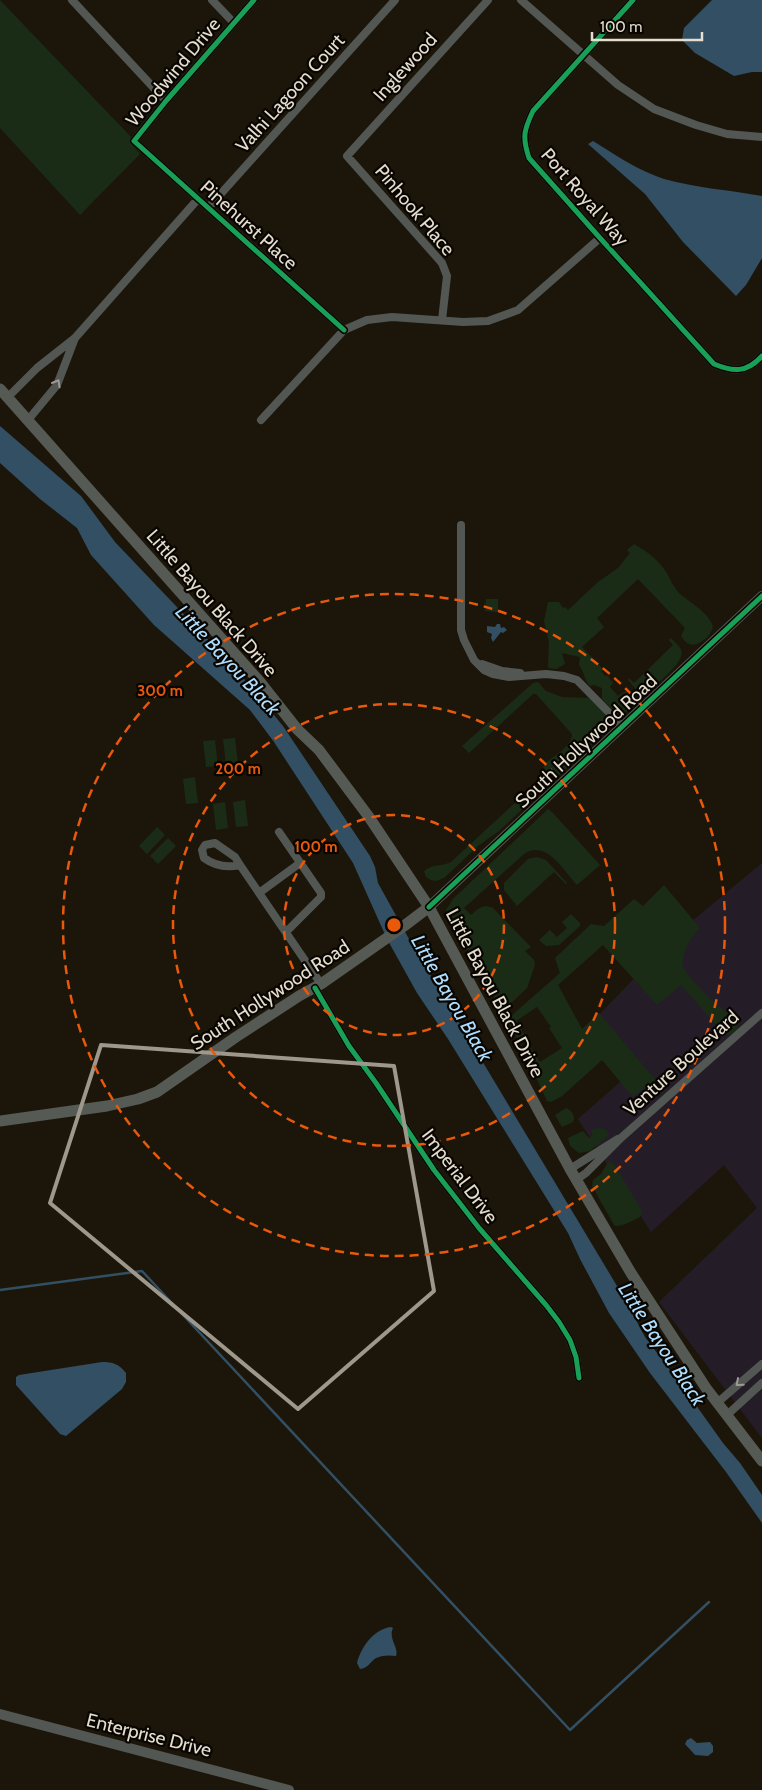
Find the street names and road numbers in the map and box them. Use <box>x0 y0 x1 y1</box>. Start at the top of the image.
street label: Woodwind Drive <box>121 13 225 131</box>
street label: Inglewood <box>368 28 442 106</box>
street label: Valhi Lagoon Court <box>231 29 350 157</box>
street label: Port Royal Way <box>536 143 634 251</box>
street label: Pinhook Place <box>370 160 460 260</box>
street label: Pinehurst Place <box>196 175 302 275</box>
street label: Little Bayou Black Drive <box>142 525 282 681</box>
street label: South Hollywood Road <box>510 669 662 813</box>
street label: Little Bayou Black Drive <box>441 905 549 1081</box>
street label: South Hollywood Road <box>186 935 354 1055</box>
street label: Venture Boulevard <box>619 1005 743 1121</box>
street label: Imperial Drive <box>417 1124 503 1228</box>
street label: Enterprise Drive <box>84 1708 214 1762</box>

